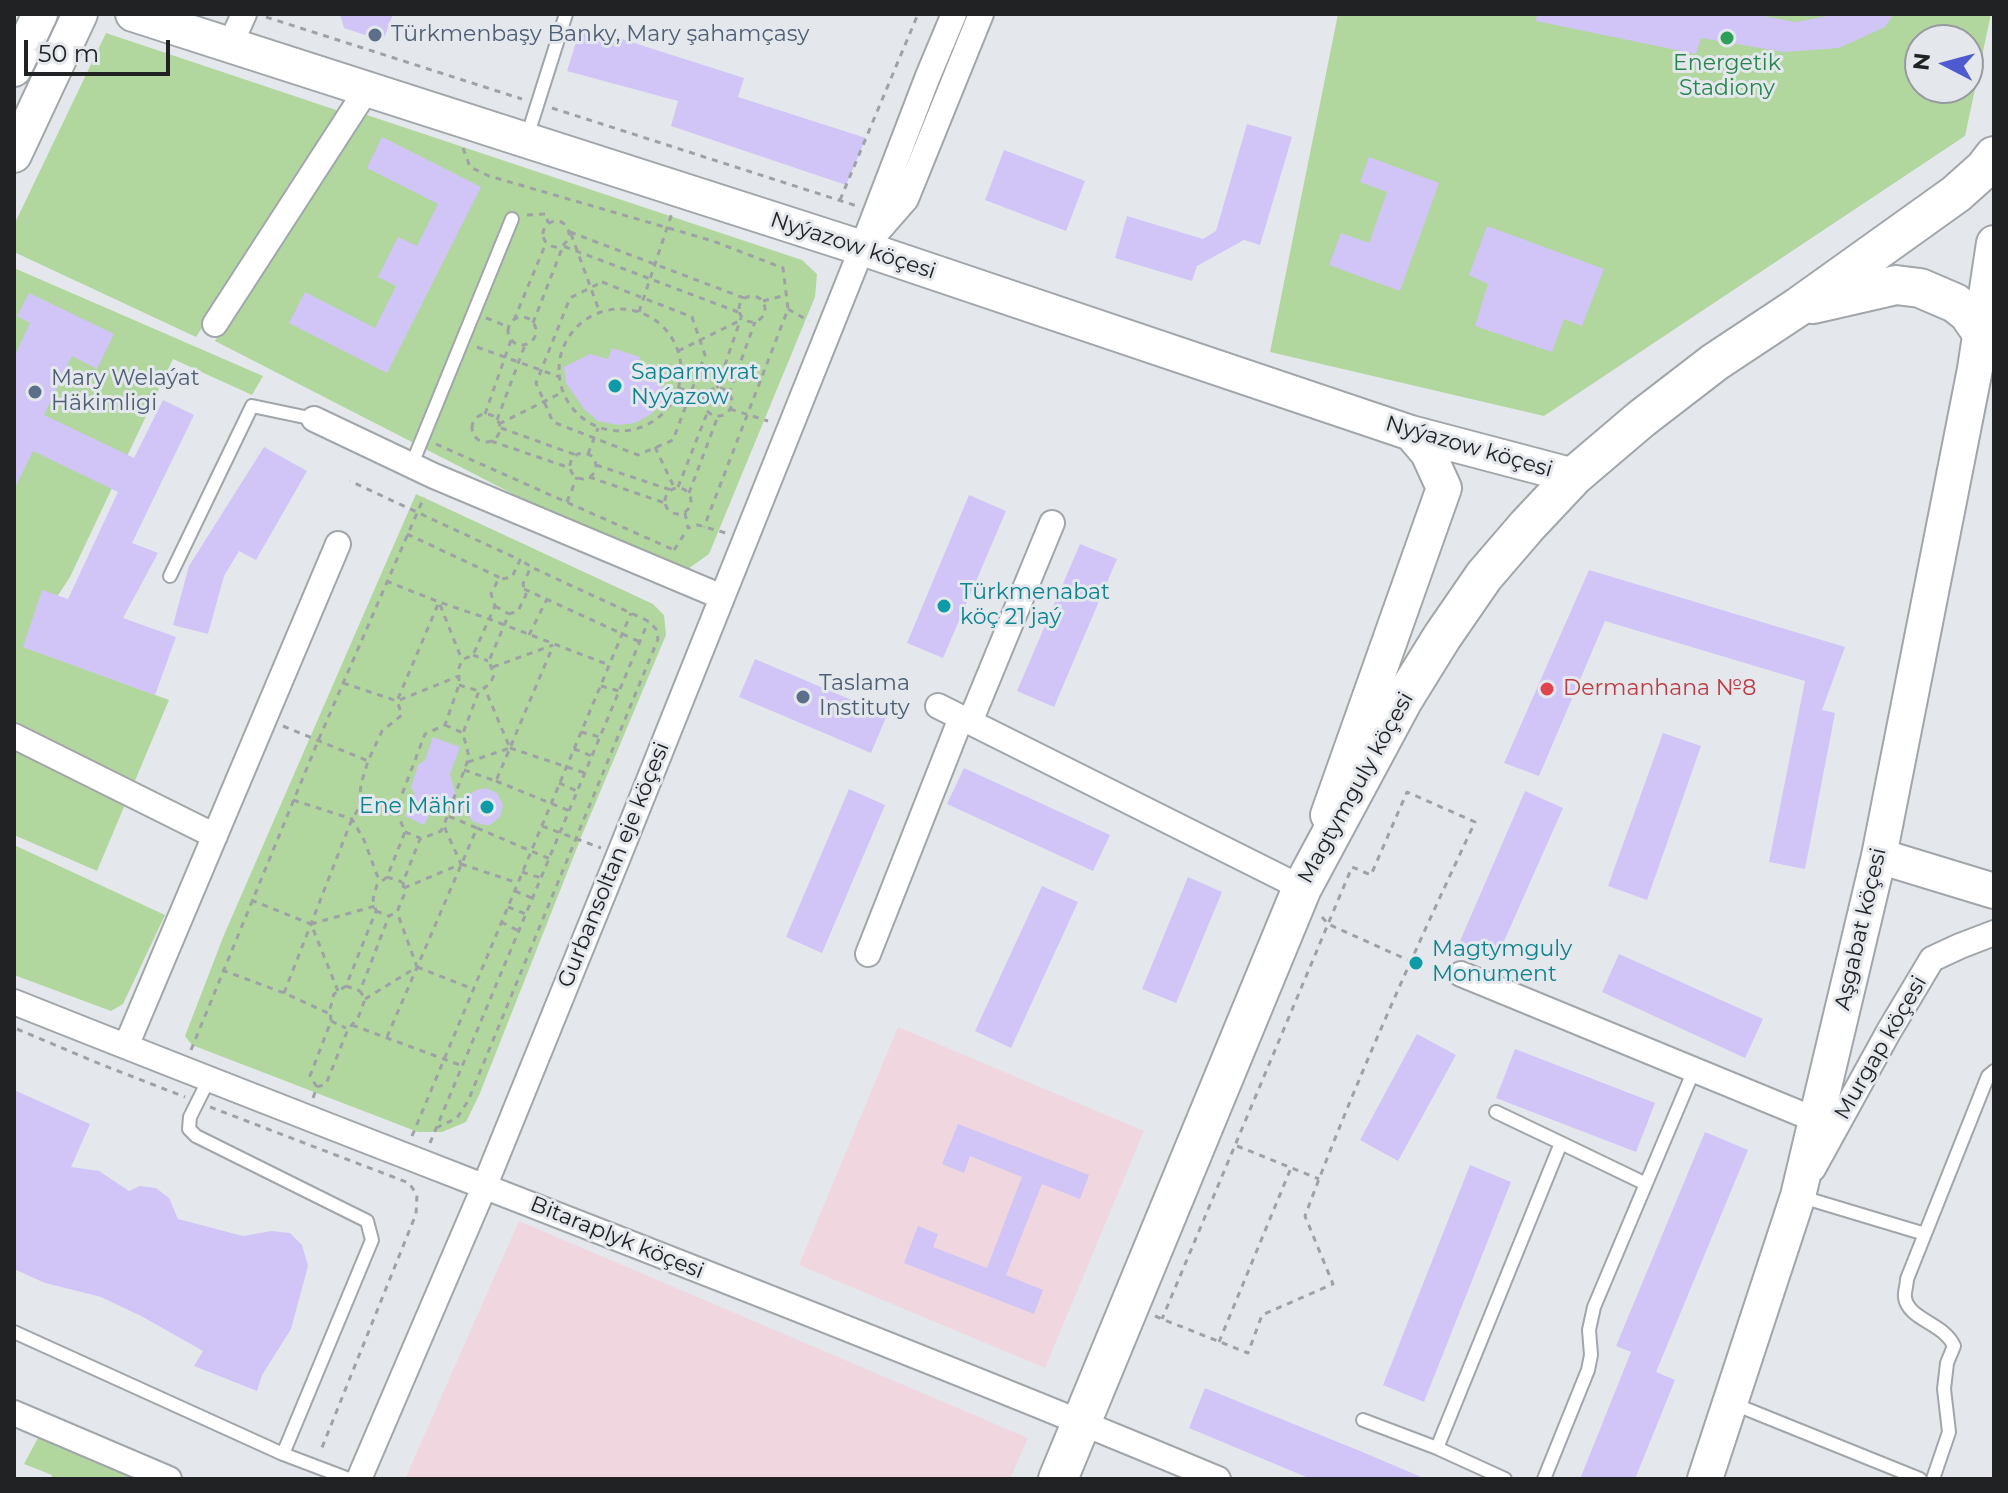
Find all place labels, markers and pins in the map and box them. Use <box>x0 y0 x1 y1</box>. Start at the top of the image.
place label: Türkmenbaşy Banky, Mary şahamçasy <box>391 22 809 48</box>
marker: Türkmenbaşy Banky, Mary şahamçasy <box>366 26 384 44</box>
marker: Energetik Stadiony <box>1718 29 1736 47</box>
place label: Energetik Stadiony <box>1673 51 1781 102</box>
place label: Saparmyrat Nyýazow <box>631 360 759 412</box>
place label: Mary Welaýat Häkimligi <box>51 366 200 418</box>
marker: Saparmyrat Nyýazow <box>606 377 624 395</box>
marker: Mary Welaýat Häkimligi <box>26 383 44 401</box>
place label: Türkmenabat köç 21 jaý <box>960 580 1110 632</box>
marker: Türkmenabat köç 21 jaý <box>935 597 953 615</box>
place label: Taslama Instituty <box>819 671 910 722</box>
place label: Dermanhana №8 <box>1563 676 1756 702</box>
marker: Dermanhana №8 <box>1538 680 1556 698</box>
marker: Taslama Instituty <box>794 688 812 706</box>
place label: Ene Mähri <box>359 794 471 820</box>
marker: Ene Mähri <box>478 798 496 816</box>
place label: Magtymguly Monument <box>1432 937 1572 988</box>
marker: Magtymguly Monument <box>1407 954 1425 972</box>

